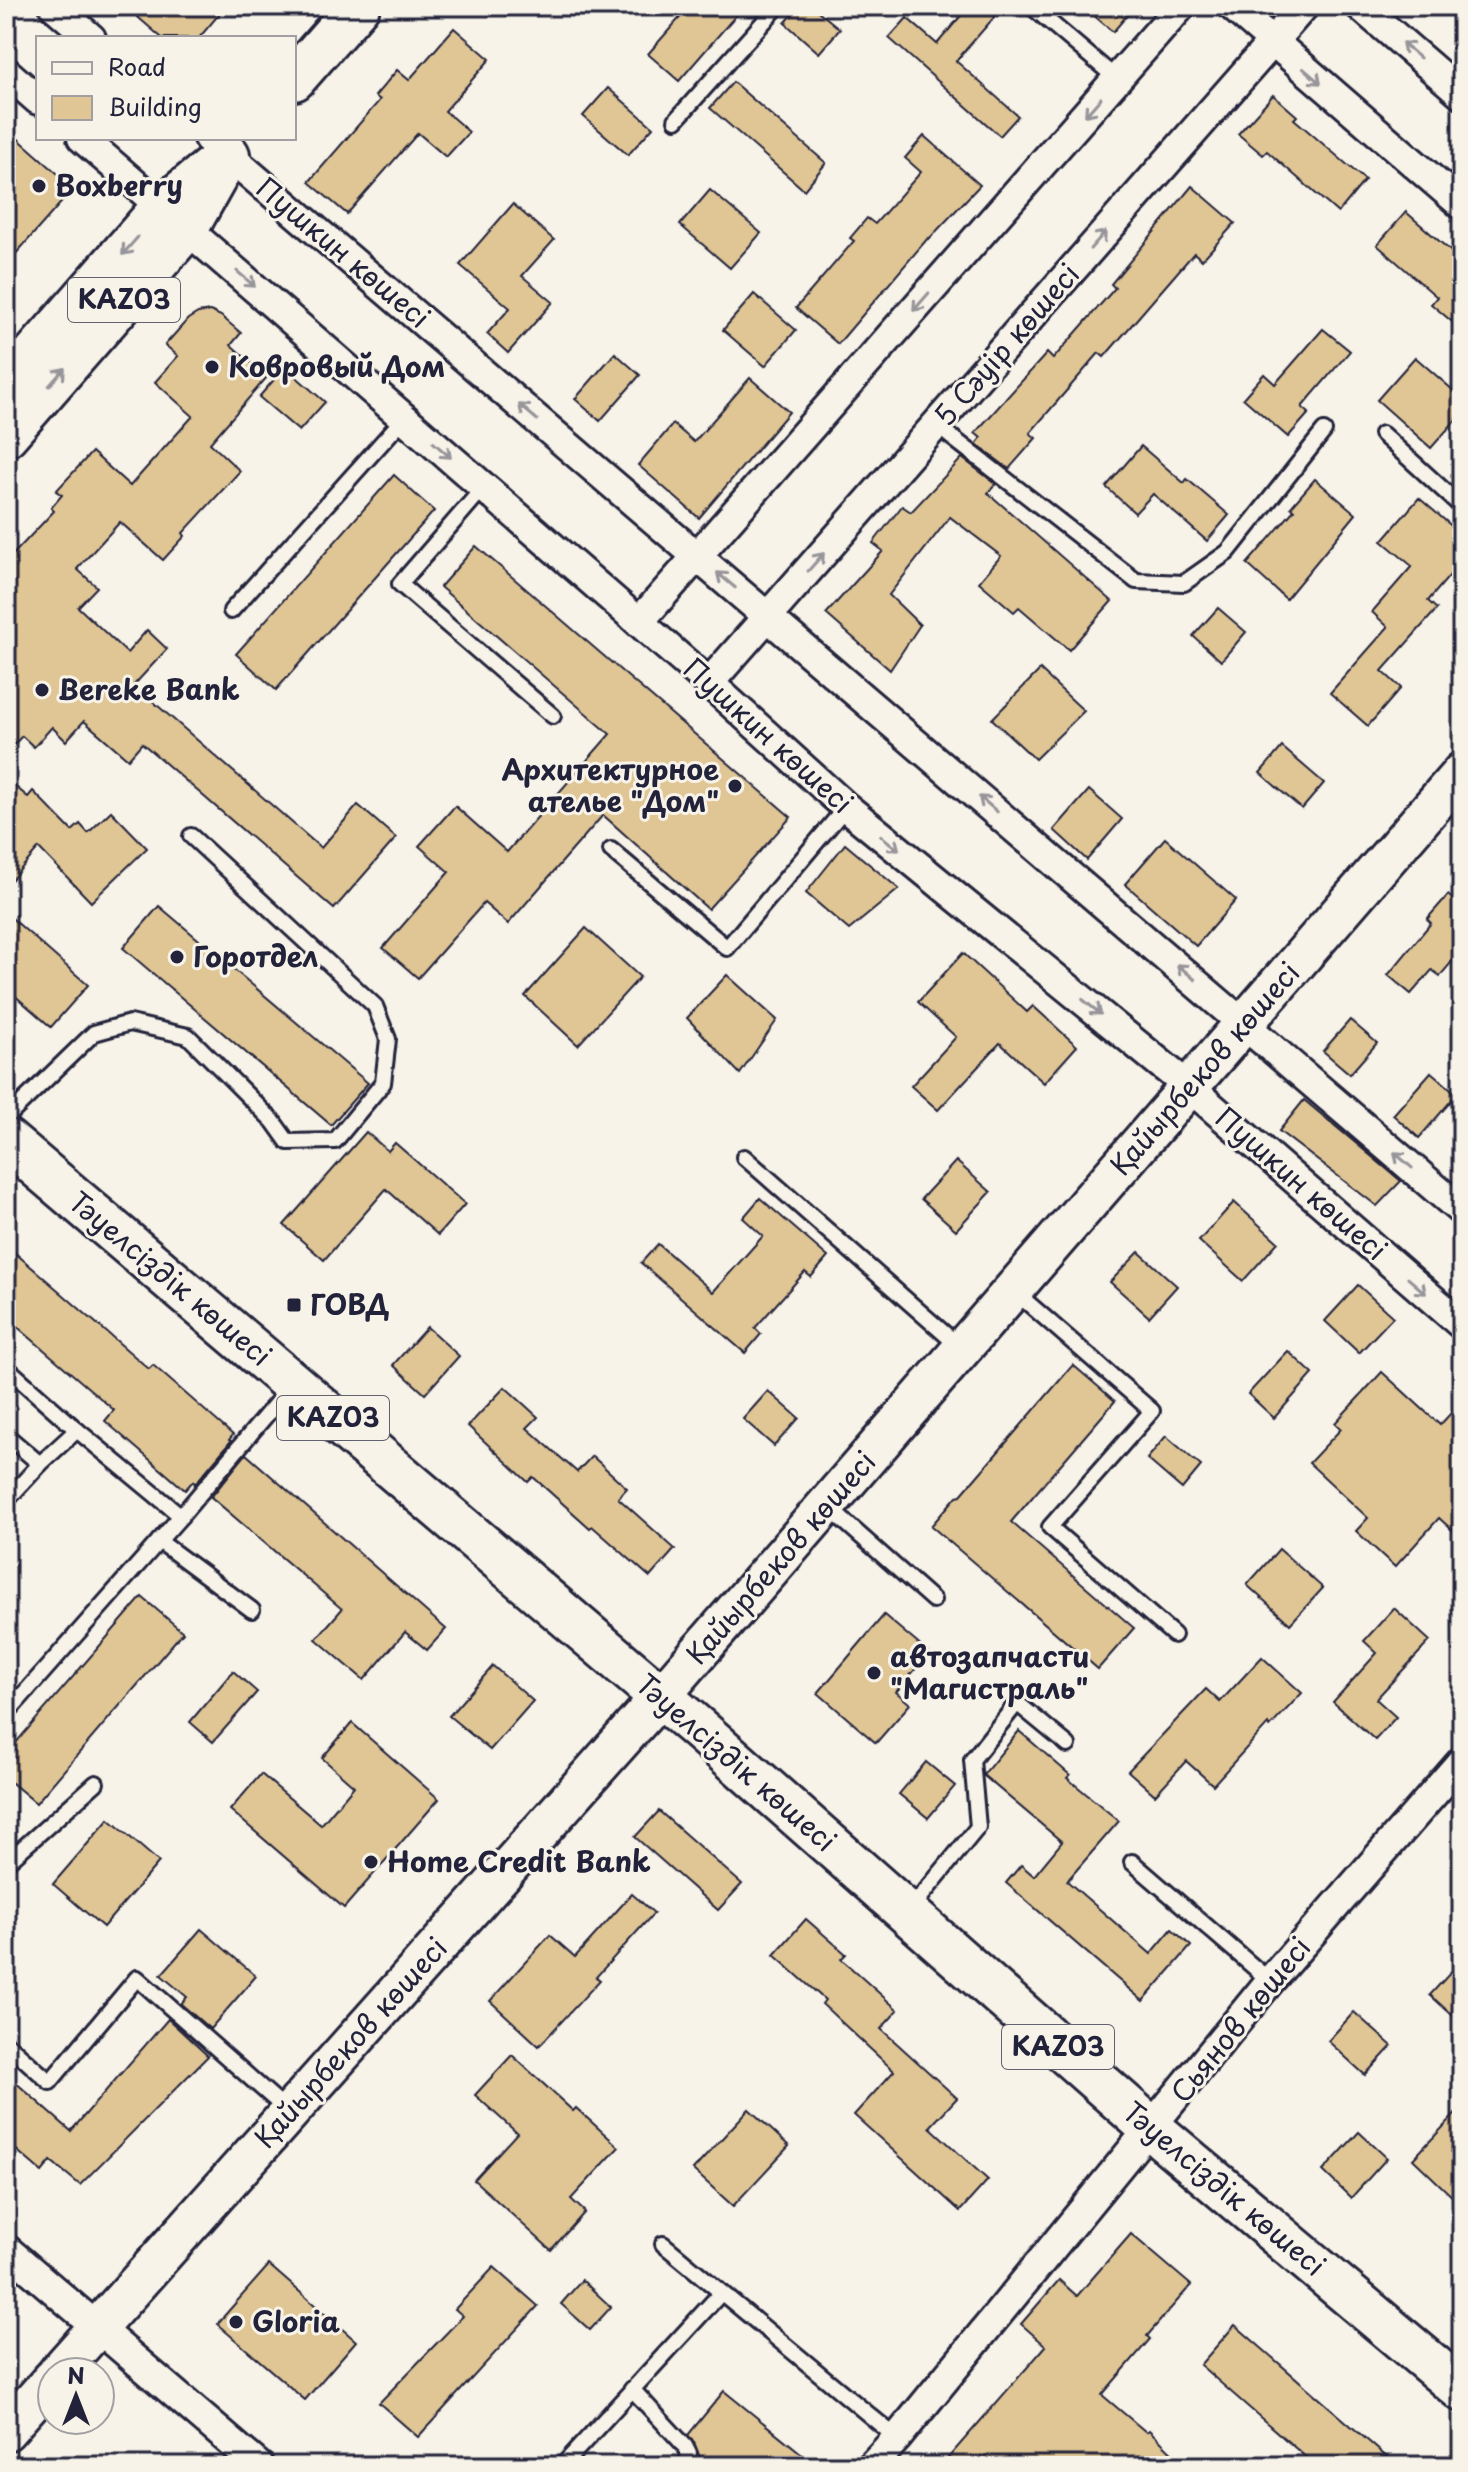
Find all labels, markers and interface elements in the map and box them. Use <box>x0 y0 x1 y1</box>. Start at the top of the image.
legend <box>36 36 296 140</box>
one-way arrow <box>1401 41 1422 59</box>
text: Road <box>108 48 166 84</box>
one-way arrow <box>1302 66 1322 84</box>
text: Building <box>108 88 202 124</box>
one-way arrow <box>1084 96 1102 116</box>
place label: Boxberry <box>55 163 183 206</box>
street label: Пушкин көшесі <box>248 166 440 338</box>
marker: Boxberry <box>30 177 48 195</box>
one-way arrow <box>1089 230 1107 250</box>
one-way arrow <box>121 235 139 255</box>
street label: 5 Сәуір көшесі <box>923 253 1089 435</box>
one-way arrow <box>235 270 255 288</box>
road number: KАZ03 <box>68 278 180 322</box>
one-way arrow <box>912 291 930 311</box>
place label: Ковровый Дом <box>228 344 445 387</box>
marker: Ковровый Дом <box>203 358 221 376</box>
one-way arrow <box>48 367 66 387</box>
one-way arrow <box>519 403 539 421</box>
one-way arrow <box>431 441 451 459</box>
one-way arrow <box>807 552 825 572</box>
one-way arrow <box>716 571 737 589</box>
street label: Пушкин көшесі <box>675 647 863 823</box>
place label: Bereke Bank <box>58 667 240 710</box>
marker: Bereke Bank <box>33 681 51 699</box>
place label: Архитектурное ателье "Дом" <box>502 747 719 822</box>
marker: Архитектурное ателье "Дом" <box>726 777 744 795</box>
one-way arrow <box>978 795 998 813</box>
one-way arrow <box>880 833 901 851</box>
place label: Горотдел <box>193 934 318 977</box>
marker: Горотдел <box>168 948 186 966</box>
street label: Қайырбеков көшесі <box>1099 952 1309 1184</box>
one-way arrow <box>1176 963 1196 981</box>
one-way arrow <box>1081 998 1102 1016</box>
street label: Пушкин көшесі <box>1207 1096 1397 1270</box>
one-way arrow <box>1393 1151 1414 1169</box>
street label: Тәуелсіздік көшесі <box>60 1180 282 1376</box>
one-way arrow <box>1406 1276 1426 1294</box>
place label: ГОВД <box>310 1282 389 1325</box>
marker: ГОВД <box>285 1296 303 1314</box>
road number: KАZ03 <box>277 1396 389 1440</box>
street label: Қайырбеков көшесі <box>675 1441 885 1673</box>
place label: автозапчасти "Магистраль" <box>890 1634 1089 1709</box>
street label: Тәуелсіздік көшесі <box>627 1663 846 1861</box>
marker: автозапчасти "Магистраль" <box>865 1664 883 1682</box>
place label: Home Credit Bank <box>387 1839 651 1882</box>
marker: Home Credit Bank <box>362 1853 380 1871</box>
street label: Қайырбеков көшесі <box>243 1927 457 2157</box>
street label: Сьянов көшесі <box>1159 1927 1320 2111</box>
road number: KАZ03 <box>1002 2025 1114 2069</box>
street label: Тәуелсіздік көшесі <box>1114 2090 1336 2286</box>
place label: Gloria <box>252 2299 341 2342</box>
marker: Gloria <box>227 2313 245 2331</box>
north arrow <box>36 2356 116 2436</box>
text: N <box>67 2358 85 2391</box>

